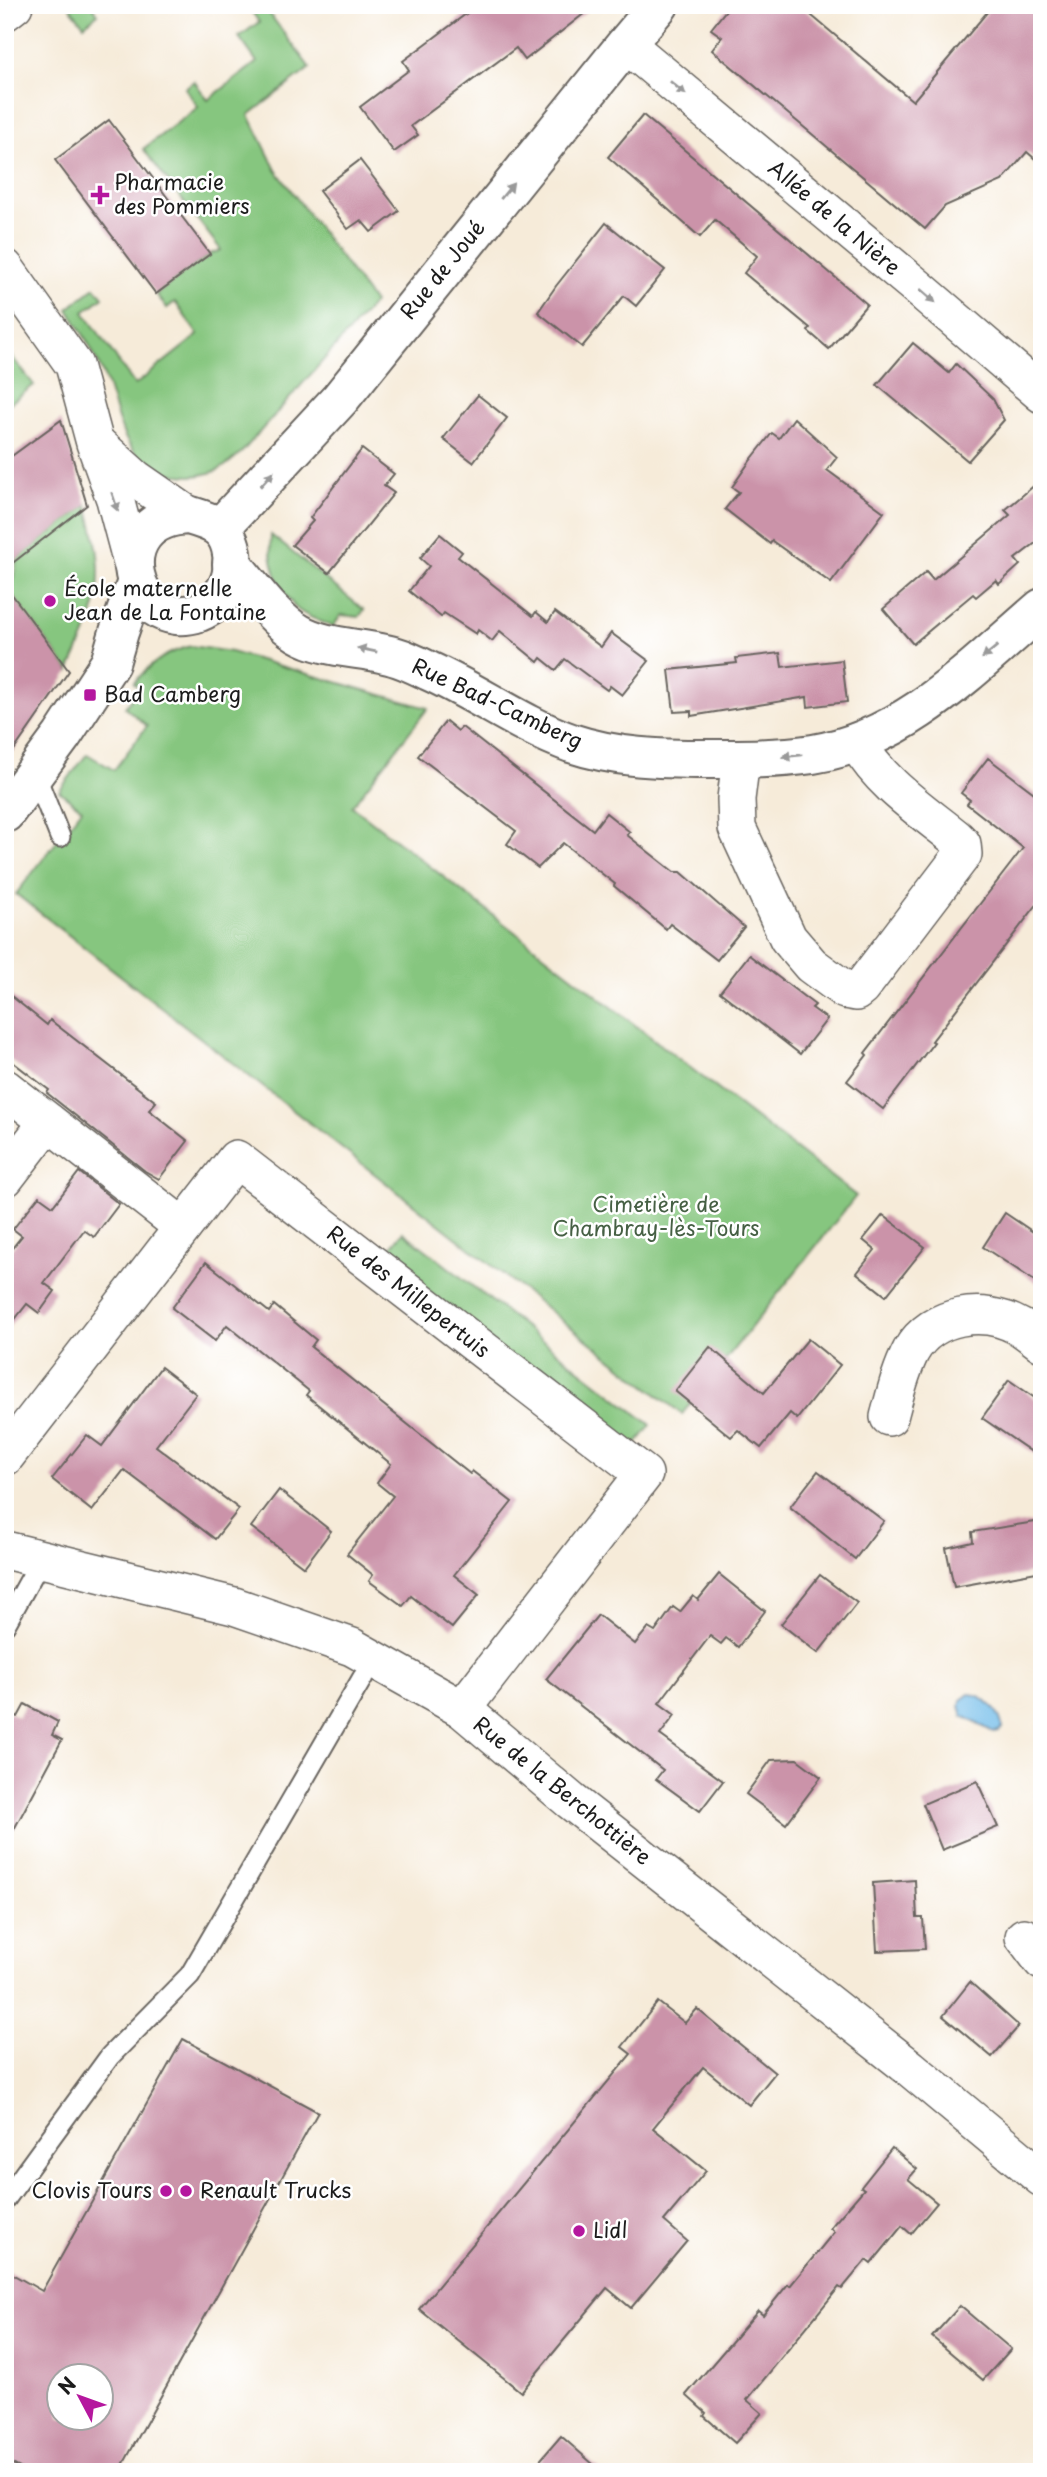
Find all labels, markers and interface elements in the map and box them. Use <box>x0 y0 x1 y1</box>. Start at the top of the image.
one-way arrow <box>669 80 686 95</box>
street label: Allée de la Nière <box>762 151 909 282</box>
place label: Pharmacie des Pommiers <box>114 165 250 221</box>
one-way arrow <box>499 183 514 200</box>
marker: Pharmacie des Pommiers <box>92 187 108 203</box>
street label: Rue de Joué <box>391 212 492 325</box>
one-way arrow <box>919 288 937 304</box>
one-way arrow <box>259 470 274 487</box>
one-way arrow <box>110 492 121 513</box>
place label: École maternelle Jean de La Fontaine <box>64 571 267 627</box>
marker: École maternelle Jean de La Fontaine <box>42 593 58 609</box>
one-way arrow <box>356 645 378 656</box>
one-way arrow <box>981 645 999 660</box>
street label: Rue Bad-Camberg <box>407 649 589 756</box>
place label: Bad Camberg <box>104 677 241 709</box>
marker: Bad Camberg <box>82 687 98 703</box>
one-way arrow <box>781 751 803 762</box>
park label: Cimetière de Chambray-lès-Tours <box>553 1187 759 1243</box>
street label: Rue des Millepertuis <box>321 1216 498 1364</box>
street label: Rue de la Berchottière <box>467 1707 659 1871</box>
place label: Clovis Tours <box>31 2173 152 2205</box>
place label: Renault Trucks <box>200 2173 351 2205</box>
marker: Clovis Tours <box>158 2183 174 2199</box>
marker: Renault Trucks <box>178 2183 194 2199</box>
place label: Lidl <box>593 2213 628 2245</box>
marker: Lidl <box>571 2223 587 2239</box>
north arrow <box>46 2362 116 2432</box>
text: N <box>51 2370 82 2400</box>

